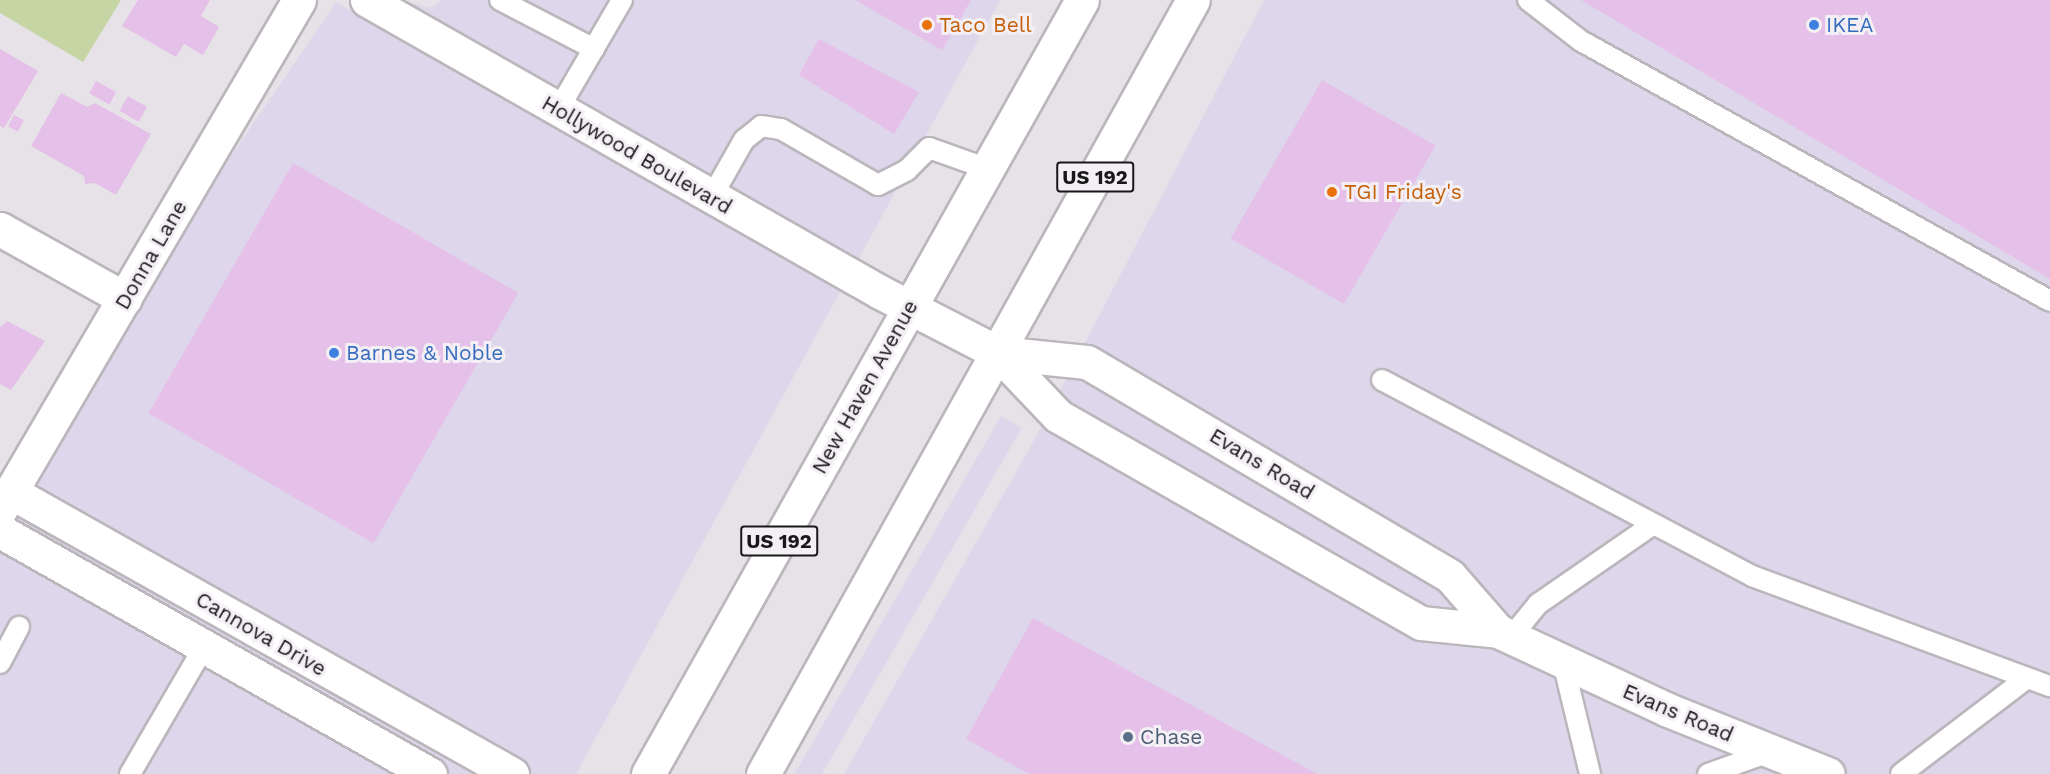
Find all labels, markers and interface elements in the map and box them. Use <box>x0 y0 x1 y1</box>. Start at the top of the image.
place label: Taco Bell <box>939 12 1032 38</box>
place label: IKEA <box>1826 12 1873 38</box>
marker: Taco Bell <box>920 18 934 32</box>
marker: IKEA <box>1807 18 1821 32</box>
street label: Hollywood Boulevard <box>538 90 736 220</box>
road number: US 192 <box>1056 160 1134 194</box>
place label: TGI Friday's <box>1344 179 1462 205</box>
marker: TGI Friday's <box>1325 185 1339 199</box>
street label: Donna Lane <box>110 196 192 314</box>
street label: New Haven Avenue <box>806 295 924 479</box>
place label: Barnes & Noble <box>346 340 503 366</box>
marker: Barnes & Noble <box>327 346 341 360</box>
street label: Evans Road <box>1205 423 1319 505</box>
road number: US 192 <box>740 524 818 558</box>
street label: Cannova Drive <box>191 586 331 682</box>
street label: Evans Road <box>1619 678 1737 748</box>
place label: Chase <box>1140 724 1202 750</box>
marker: Chase <box>1121 730 1135 744</box>

